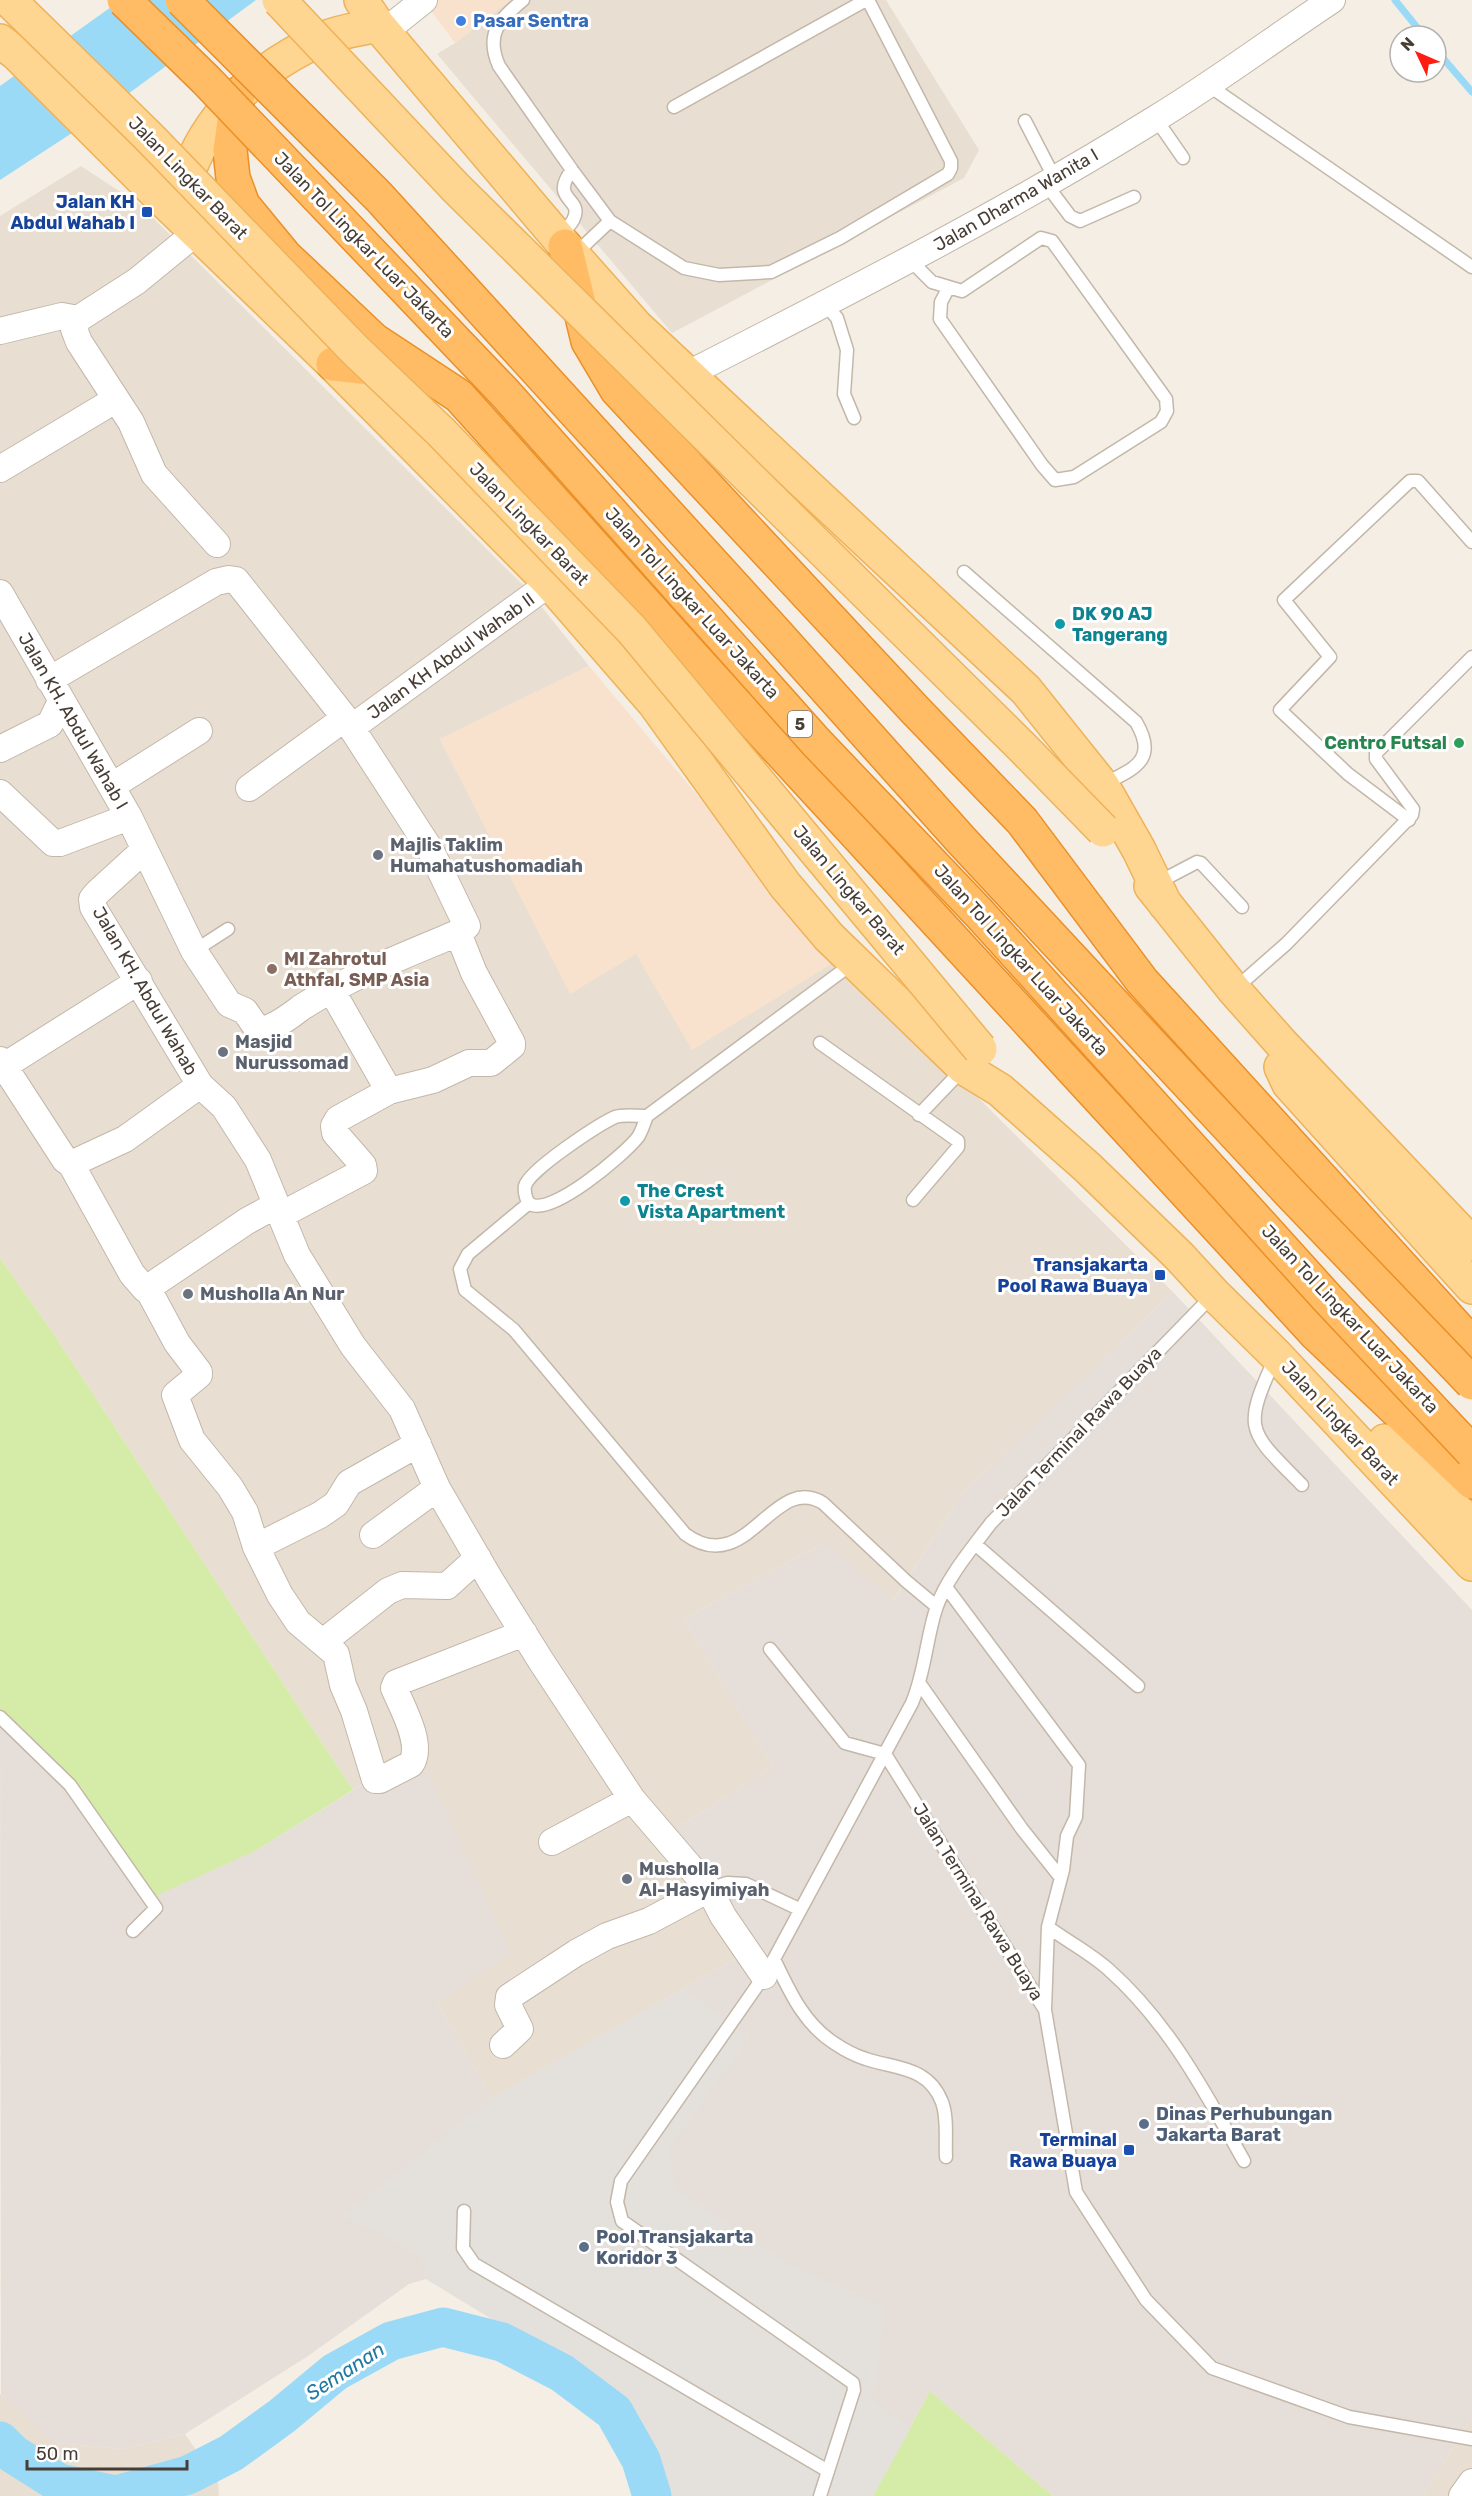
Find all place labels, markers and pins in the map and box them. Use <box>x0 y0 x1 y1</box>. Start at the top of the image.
place label: Pasar Sentra <box>473 10 589 32</box>
marker: Pasar Sentra <box>454 14 468 28</box>
place label: Jalan KH Abdul Wahab I <box>10 191 135 234</box>
marker: Jalan KH Abdul Wahab I <box>140 205 154 219</box>
place label: DK 90 AJ Tangerang <box>1072 603 1168 646</box>
marker: DK 90 AJ Tangerang <box>1053 617 1067 631</box>
place label: Centro Futsal <box>1324 732 1447 754</box>
marker: Centro Futsal <box>1452 736 1466 750</box>
place label: Majlis Taklim Humahatushomadiah <box>390 834 583 877</box>
marker: Majlis Taklim Humahatushomadiah <box>371 848 385 862</box>
place label: MI Zahrotul Athfal, SMP Asia <box>284 948 429 991</box>
marker: MI Zahrotul Athfal, SMP Asia <box>265 962 279 976</box>
place label: Masjid Nurussomad <box>235 1031 349 1074</box>
marker: Masjid Nurussomad <box>216 1045 230 1059</box>
place label: The Crest Vista Apartment <box>637 1180 785 1223</box>
marker: The Crest Vista Apartment <box>618 1194 632 1208</box>
place label: Transjakarta Pool Rawa Buaya <box>997 1254 1148 1297</box>
marker: Transjakarta Pool Rawa Buaya <box>1153 1268 1167 1282</box>
place label: Musholla An Nur <box>200 1283 344 1305</box>
marker: Musholla An Nur <box>181 1287 195 1301</box>
place label: Musholla Al-Hasyimiyah <box>639 1858 769 1901</box>
marker: Musholla Al-Hasyimiyah <box>620 1872 634 1886</box>
place label: Dinas Perhubungan Jakarta Barat <box>1156 2103 1332 2146</box>
marker: Dinas Perhubungan Jakarta Barat <box>1137 2117 1151 2131</box>
place label: Terminal Rawa Buaya <box>1009 2129 1117 2172</box>
marker: Terminal Rawa Buaya <box>1122 2143 1136 2157</box>
place label: Pool Transjakarta Koridor 3 <box>596 2226 753 2269</box>
marker: Pool Transjakarta Koridor 3 <box>577 2240 591 2254</box>

